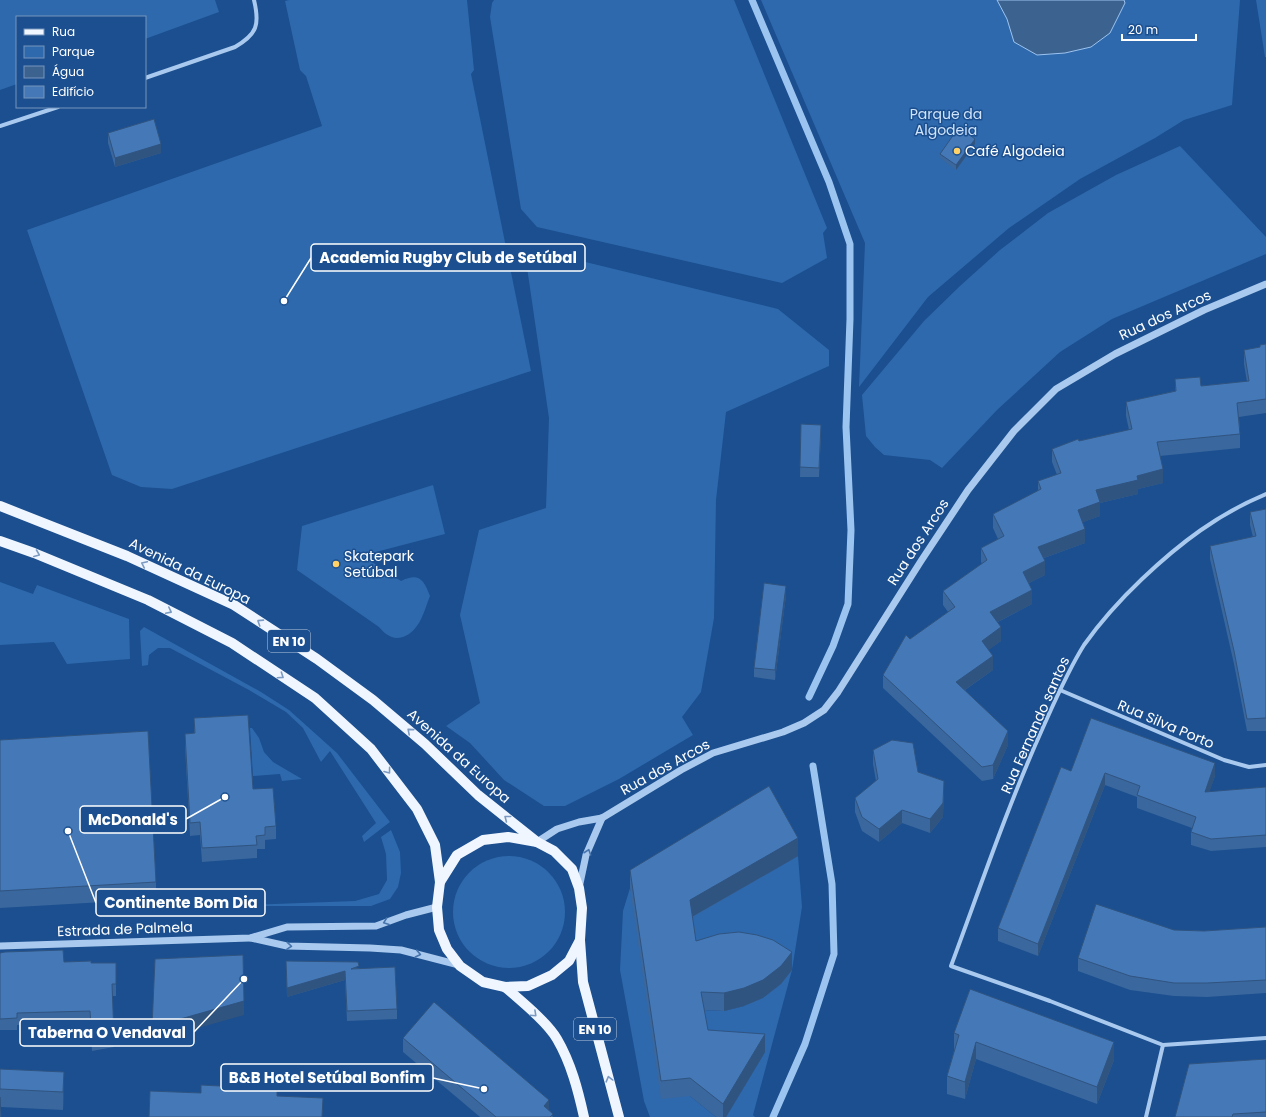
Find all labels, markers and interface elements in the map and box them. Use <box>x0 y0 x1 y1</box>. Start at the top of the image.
legend <box>16 16 146 108</box>
scale bar <box>1122 16 1196 42</box>
text: 20 m <box>1128 21 1158 38</box>
text: Rua <box>52 23 75 40</box>
text: Parque <box>52 43 95 60</box>
text: Água <box>52 63 84 80</box>
text: Edifício <box>52 83 94 100</box>
park label: Parque da Algodeia <box>910 104 982 140</box>
place label: Café Algodeia <box>965 141 1065 161</box>
marker: Café Algodeia <box>952 146 962 156</box>
callout: Academia Rugby Club de Setúbal <box>311 244 585 271</box>
text: Academia Rugby Club de Setúbal <box>319 247 577 268</box>
street label: Rua dos Arcos <box>1116 285 1214 345</box>
street label: Rua dos Arcos <box>882 495 954 589</box>
street label: Avenida da Europa <box>126 533 254 609</box>
place label: Skatepark Setúbal <box>344 546 415 582</box>
one-way arrow <box>33 550 40 558</box>
marker: Skatepark Setúbal <box>331 559 341 569</box>
one-way arrow <box>141 561 148 569</box>
one-way arrow <box>165 606 172 614</box>
one-way arrow <box>257 619 264 627</box>
road number: EN 10 <box>268 630 310 652</box>
street label: Rua Fernando santos <box>996 653 1074 797</box>
one-way arrow <box>277 671 284 678</box>
street label: Rua Silva Porto <box>1115 695 1217 753</box>
street label: Avenida da Europa <box>403 704 515 808</box>
one-way arrow <box>408 729 415 736</box>
street label: Rua dos Arcos <box>617 734 713 800</box>
one-way arrow <box>383 767 390 774</box>
callout: McDonald's <box>80 806 186 833</box>
text: McDonald's <box>88 809 178 830</box>
one-way arrow <box>504 816 511 823</box>
one-way arrow <box>583 849 592 856</box>
callout: Continente Bom Dia <box>96 889 265 916</box>
text: Continente Bom Dia <box>104 892 258 913</box>
street label: Estrada de Palmela <box>57 917 193 941</box>
one-way arrow <box>382 918 389 926</box>
one-way arrow <box>285 941 292 950</box>
one-way arrow <box>415 950 421 958</box>
one-way arrow <box>529 1009 537 1016</box>
road number: EN 10 <box>574 1018 616 1040</box>
callout: Taberna O Vendaval <box>20 1019 194 1046</box>
text: Taberna O Vendaval <box>28 1022 186 1043</box>
callout: B&B Hotel Setúbal Bonfim <box>221 1064 433 1091</box>
text: B&B Hotel Setúbal Bonfim <box>229 1067 425 1088</box>
one-way arrow <box>605 1076 613 1083</box>

